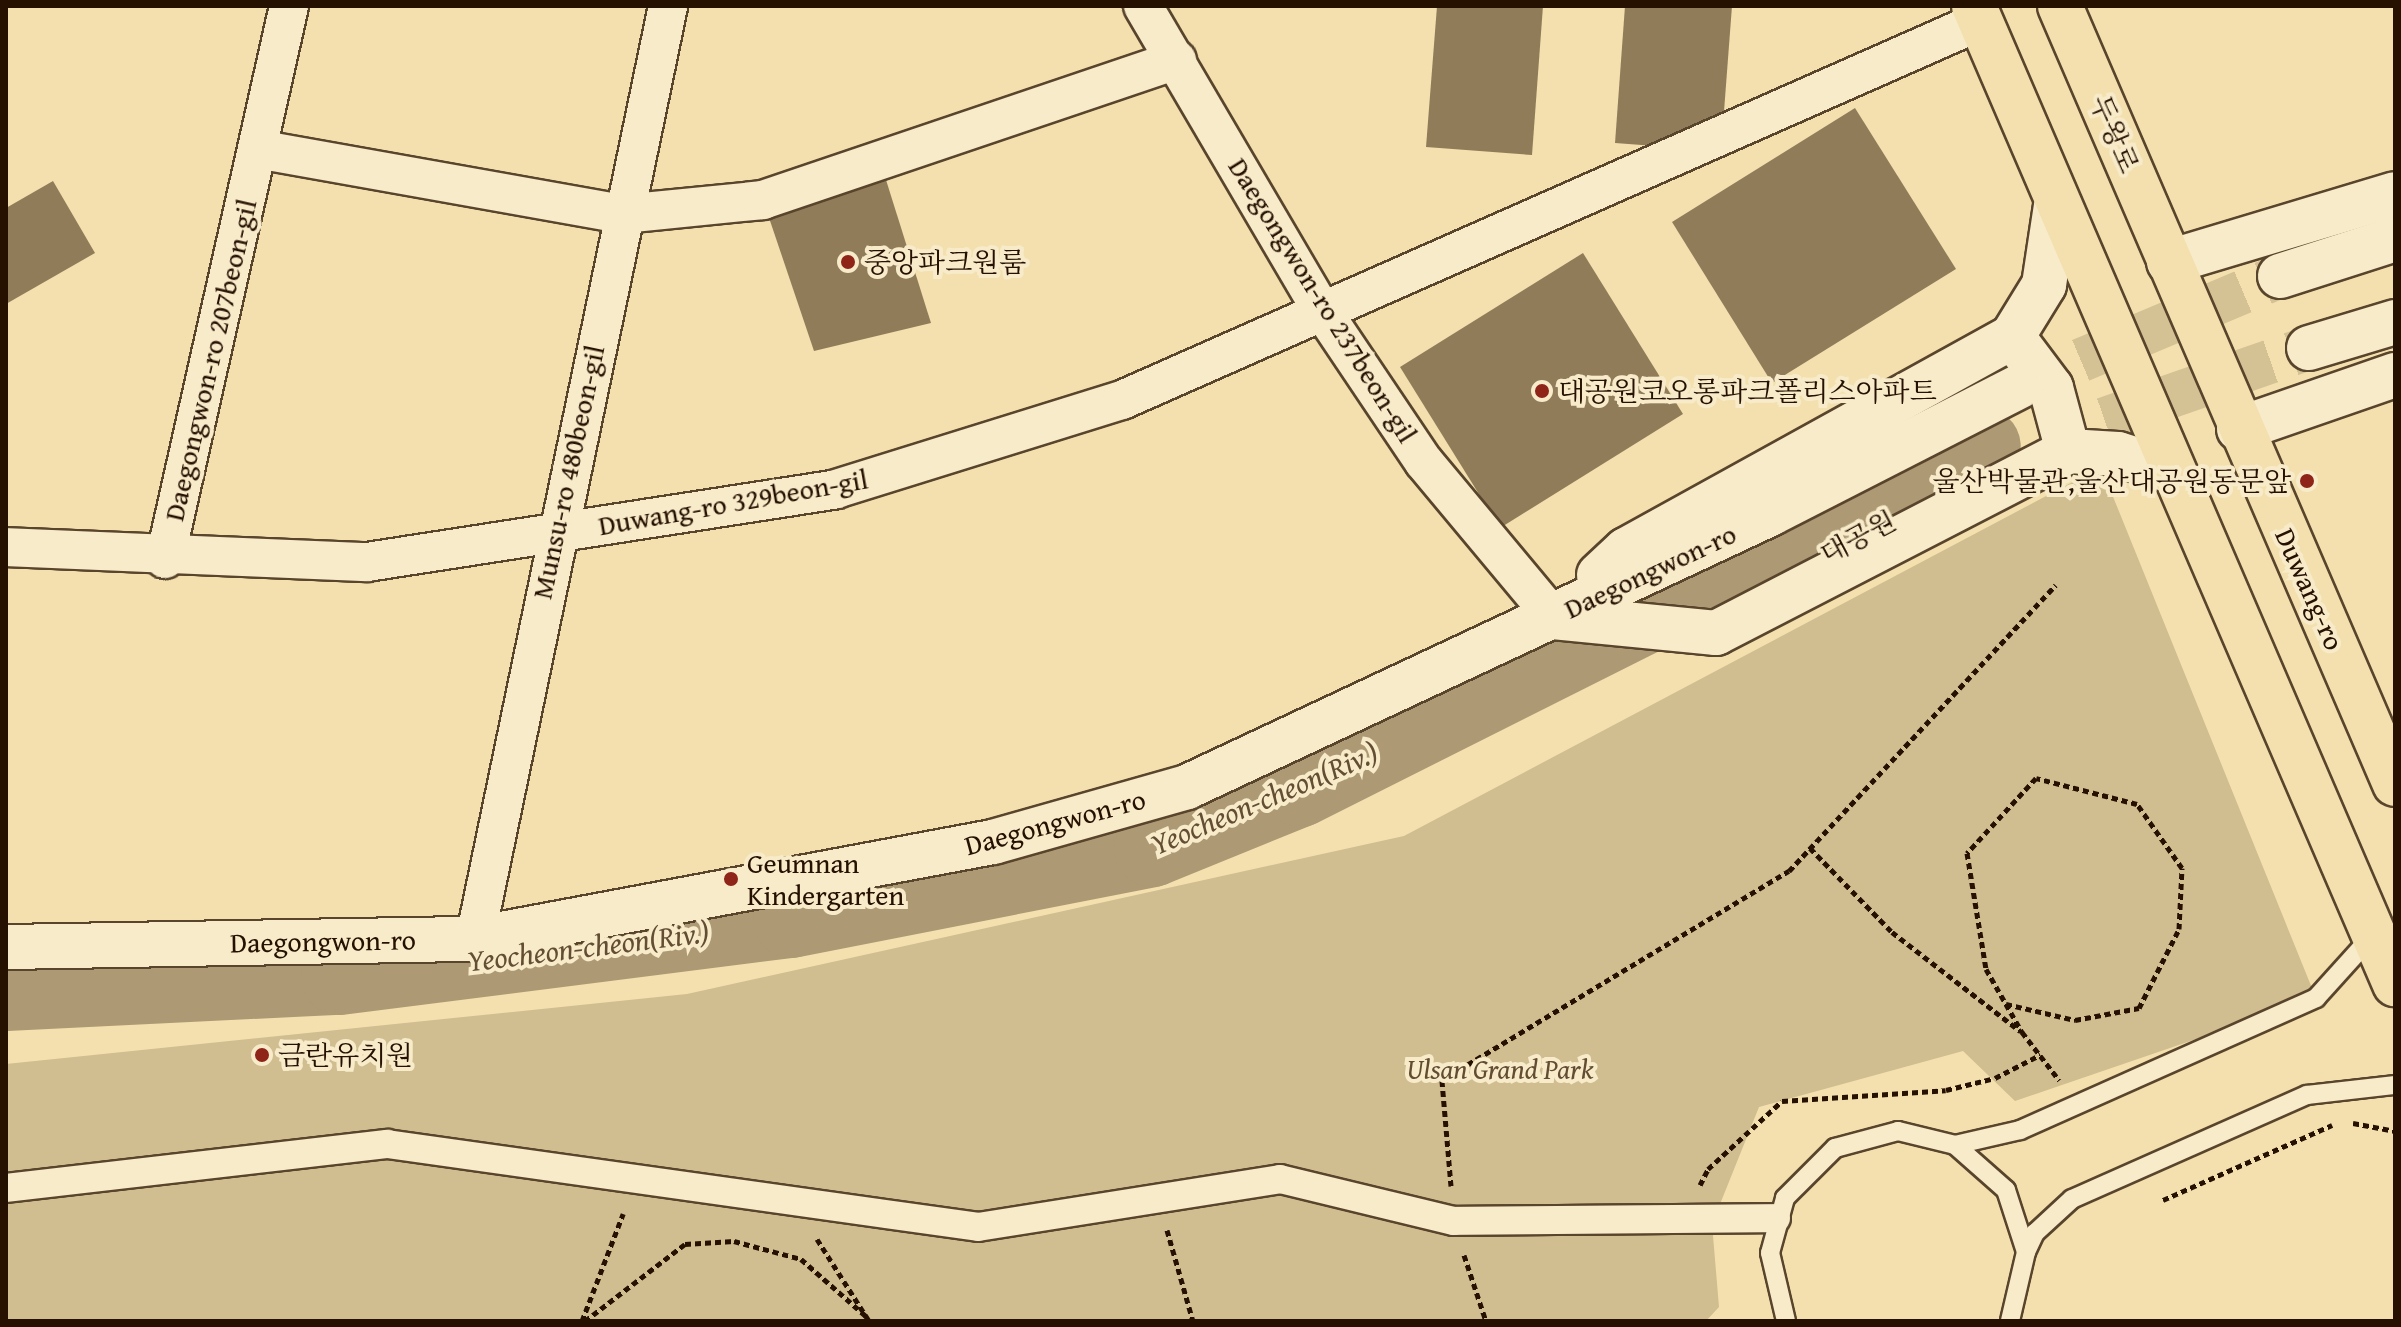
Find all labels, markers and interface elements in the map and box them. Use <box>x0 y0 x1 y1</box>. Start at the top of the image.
street label: 두왕로 <box>2084 90 2146 178</box>
street label: Daegongwon-ro 237beon-gil <box>1222 151 1424 449</box>
street label: Daegongwon-ro 207beon-gil <box>157 196 263 524</box>
place label: 중앙파크원룸 <box>864 245 1026 279</box>
marker: 중앙파크원룸 <box>839 253 857 271</box>
street label: Munsu-ro 480beon-gil <box>525 342 611 602</box>
place label: 대공원코오롱파크폴리스아파트 <box>1558 374 1937 408</box>
marker: 대공원코오롱파크폴리스아파트 <box>1533 382 1551 400</box>
street label: Duwang-ro 329beon-gil <box>596 462 870 542</box>
place label: 울산박물관,울산대공원동문앞 <box>1933 464 2291 498</box>
marker: 울산박물관,울산대공원동문앞 <box>2298 472 2316 490</box>
street label: 대공원 <box>1814 503 1902 571</box>
street label: Daegongwon-ro <box>1559 517 1741 625</box>
street label: Duwang-ro <box>2268 523 2352 655</box>
water label: Yeocheon-cheon(Riv.) <box>1145 734 1383 862</box>
street label: Daegongwon-ro <box>961 782 1149 862</box>
place label: Geumnan Kindergarten <box>747 846 904 912</box>
marker: Geumnan Kindergarten <box>722 870 740 888</box>
water label: Yeocheon-cheon(Riv.) <box>465 913 711 979</box>
street label: Daegongwon-ro <box>230 923 416 959</box>
place label: 금란유치원 <box>278 1038 413 1072</box>
marker: 금란유치원 <box>253 1046 271 1064</box>
park label: Ulsan Grand Park <box>1407 1052 1593 1086</box>

